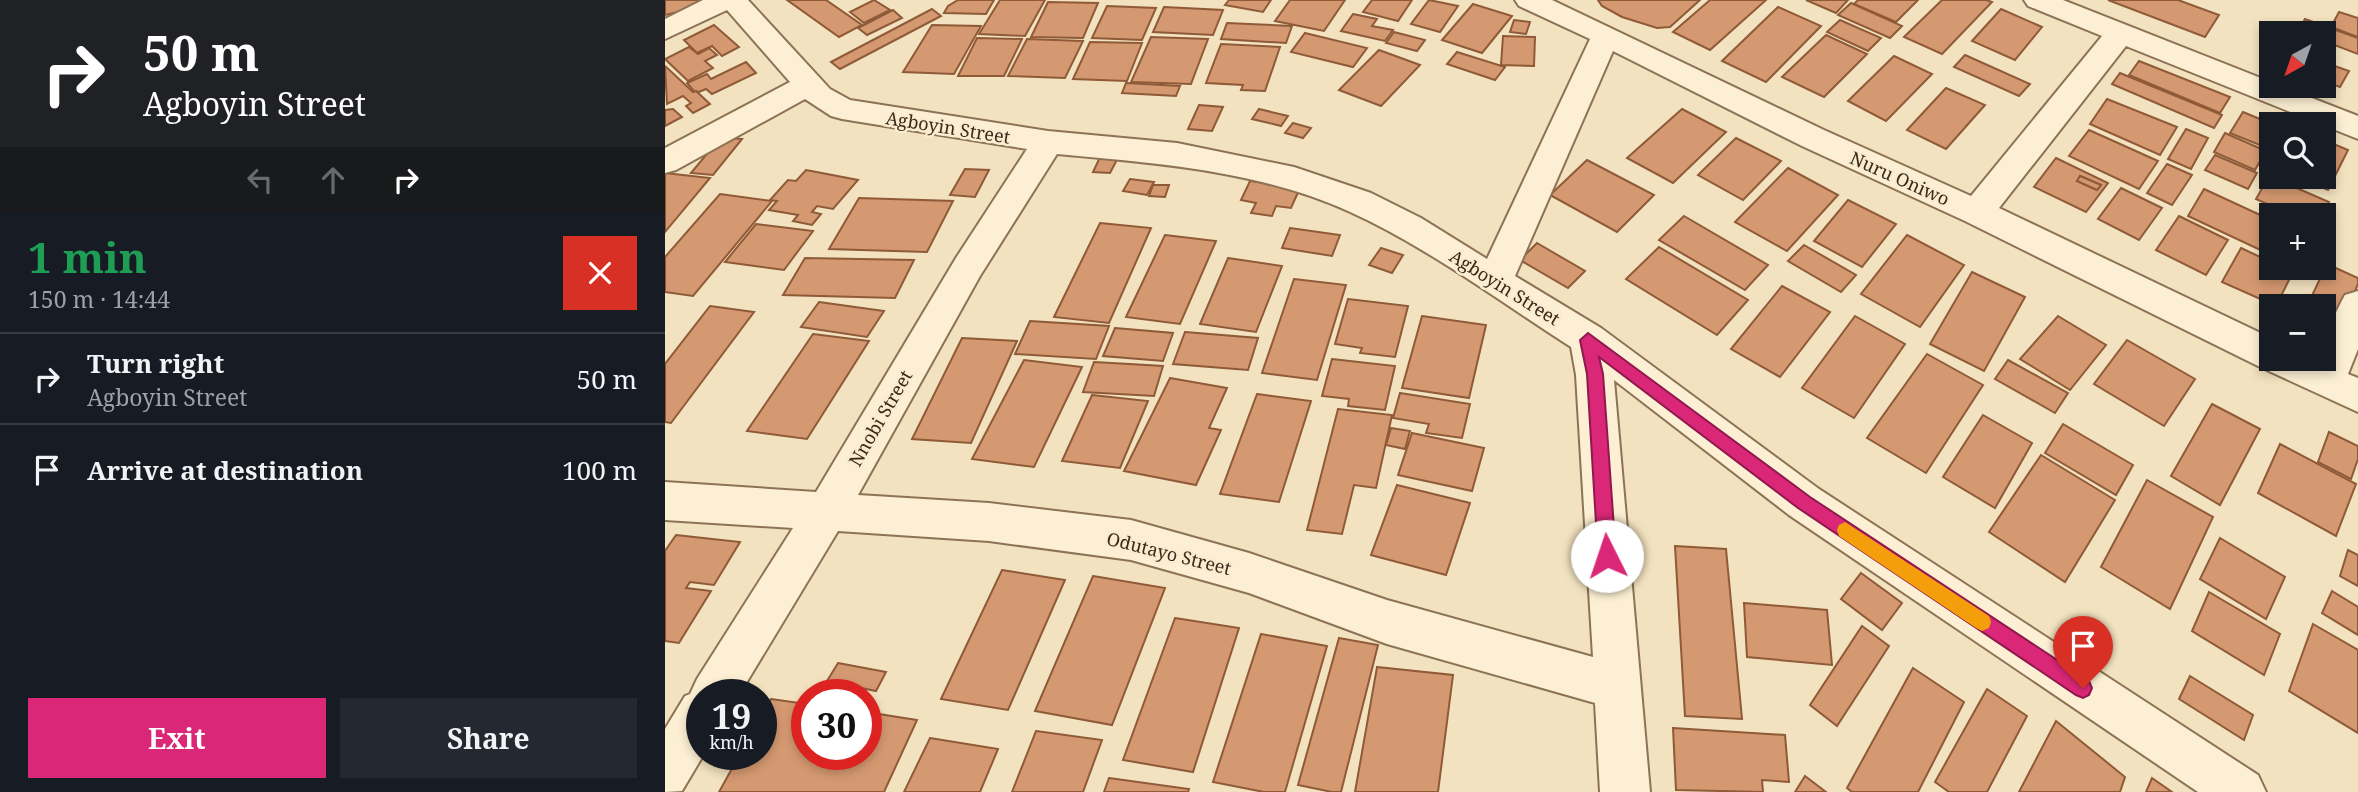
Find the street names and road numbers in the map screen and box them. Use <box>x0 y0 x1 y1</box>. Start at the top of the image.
street label: Agboyin Street <box>884 105 1012 149</box>
street label: Nuru Oniwo <box>1847 145 1953 211</box>
street label: Agboyin Street <box>1445 244 1565 330</box>
street label: Nnobi Street <box>843 365 917 471</box>
street label: Odutayo Street <box>1104 526 1234 580</box>

